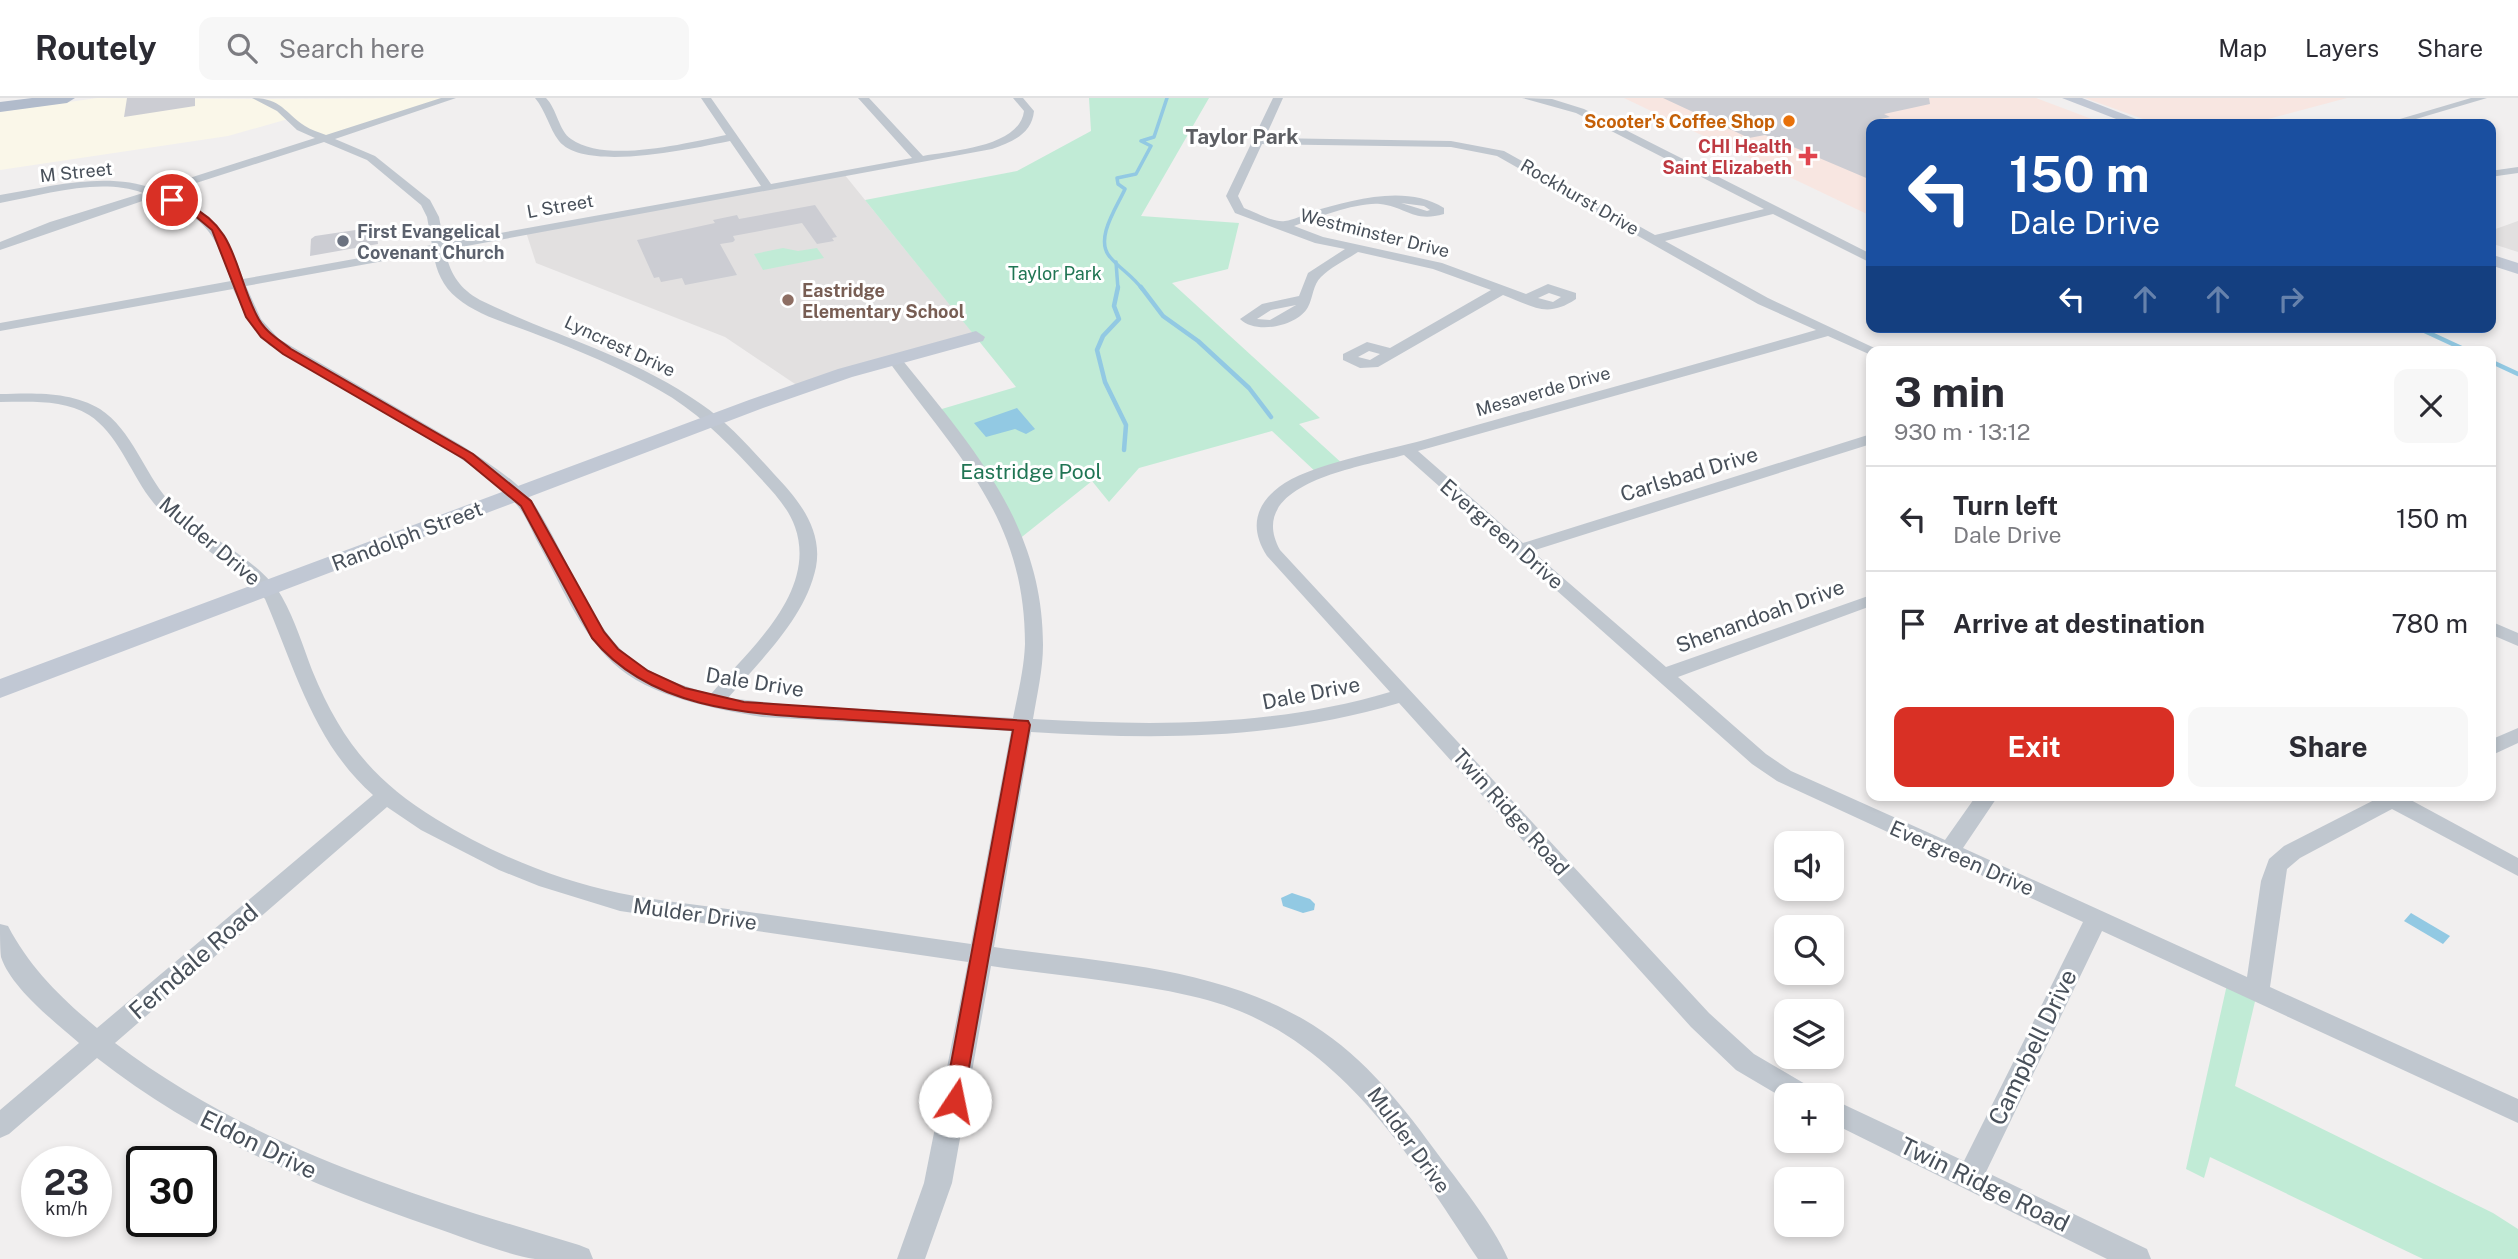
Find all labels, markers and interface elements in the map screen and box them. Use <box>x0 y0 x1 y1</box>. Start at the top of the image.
search box <box>199 17 689 80</box>
text: Routely <box>35 29 157 67</box>
icon: search <box>223 29 261 67</box>
text: Search here <box>279 33 425 64</box>
text: Map <box>2218 34 2267 62</box>
text: Layers <box>2305 34 2379 62</box>
text: Share <box>2417 34 2483 62</box>
place label: Scooter's Coffee Shop <box>1584 111 1775 132</box>
marker: Scooter's Coffee Shop <box>1781 113 1797 129</box>
district label: Taylor Park <box>1186 124 1298 149</box>
place label: CHI Health Saint Elizabeth <box>1662 136 1792 178</box>
text: 150 m <box>2009 145 2150 203</box>
marker: CHI Health Saint Elizabeth <box>1798 146 1818 166</box>
icon: left <box>1894 147 1985 238</box>
street label: Rockhurst Drive <box>1517 155 1643 239</box>
street label: M Street <box>39 158 113 186</box>
pin <box>142 170 202 230</box>
icon: arrive <box>153 181 191 219</box>
street label: L Street <box>525 190 595 222</box>
street label: Westminster Drive <box>1298 204 1452 262</box>
text: Dale Drive <box>2009 204 2160 241</box>
place label: First Evangelical Covenant Church <box>357 221 504 263</box>
marker: First Evangelical Covenant Church <box>335 233 351 249</box>
park label: Taylor Park <box>1008 263 1102 284</box>
place label: Eastridge Elementary School <box>802 280 965 322</box>
icon: left <box>2053 280 2091 318</box>
icon: ahead <box>2126 280 2164 318</box>
icon: ahead <box>2199 280 2237 318</box>
icon: right <box>2272 280 2310 318</box>
marker: Eastridge Elementary School <box>780 292 796 308</box>
street label: Lyncrest Drive <box>561 311 679 381</box>
street label: Mesaverde Drive <box>1473 362 1613 420</box>
text: 3 min <box>1894 367 2005 416</box>
button: close <box>2394 369 2468 443</box>
text: 930 m · 13:12 <box>1894 418 2031 445</box>
street label: Carlsbad Drive <box>1617 441 1761 507</box>
park label: Eastridge Pool <box>960 459 1102 484</box>
street label: Evergreen Drive <box>1435 474 1569 594</box>
text: Turn left <box>1953 490 2058 521</box>
street label: Mulder Drive <box>154 491 266 591</box>
street label: Randolph Street <box>328 496 486 576</box>
icon: left <box>1894 500 1932 538</box>
text: 150 m <box>2396 503 2468 534</box>
text: Dale Drive <box>1953 521 2062 548</box>
street label: Shenandoah Drive <box>1672 574 1848 658</box>
icon: arrive <box>1894 605 1932 643</box>
text: Arrive at destination <box>1953 608 2205 639</box>
text: 780 m <box>2392 608 2468 639</box>
street label: Dale Drive <box>704 662 806 702</box>
street label: Dale Drive <box>1260 671 1362 715</box>
button: Exit <box>1894 707 2174 787</box>
button: Share <box>2188 707 2468 787</box>
street label: Twin Ridge Road <box>1448 744 1574 880</box>
street label: Evergreen Drive <box>1886 815 2038 901</box>
map controls <box>1774 831 1844 1237</box>
button: sound <box>1774 831 1844 901</box>
street label: Mulder Drive <box>631 893 759 935</box>
street label: Ferndale Road <box>123 898 263 1024</box>
button: search <box>1774 915 1844 985</box>
street label: Campbell Drive <box>1982 964 2082 1130</box>
button: layers <box>1774 999 1844 1069</box>
position arrow <box>918 1064 992 1138</box>
street label: Mulder Drive <box>1362 1082 1456 1198</box>
button: + <box>1774 1083 1844 1153</box>
street label: Eldon Drive <box>196 1104 322 1184</box>
street label: Twin Ridge Road <box>1896 1131 2074 1237</box>
speed limit sign: 30 <box>126 1146 217 1237</box>
text: 23 <box>44 1162 89 1203</box>
button: − <box>1774 1167 1844 1237</box>
text: km/h <box>45 1198 88 1219</box>

